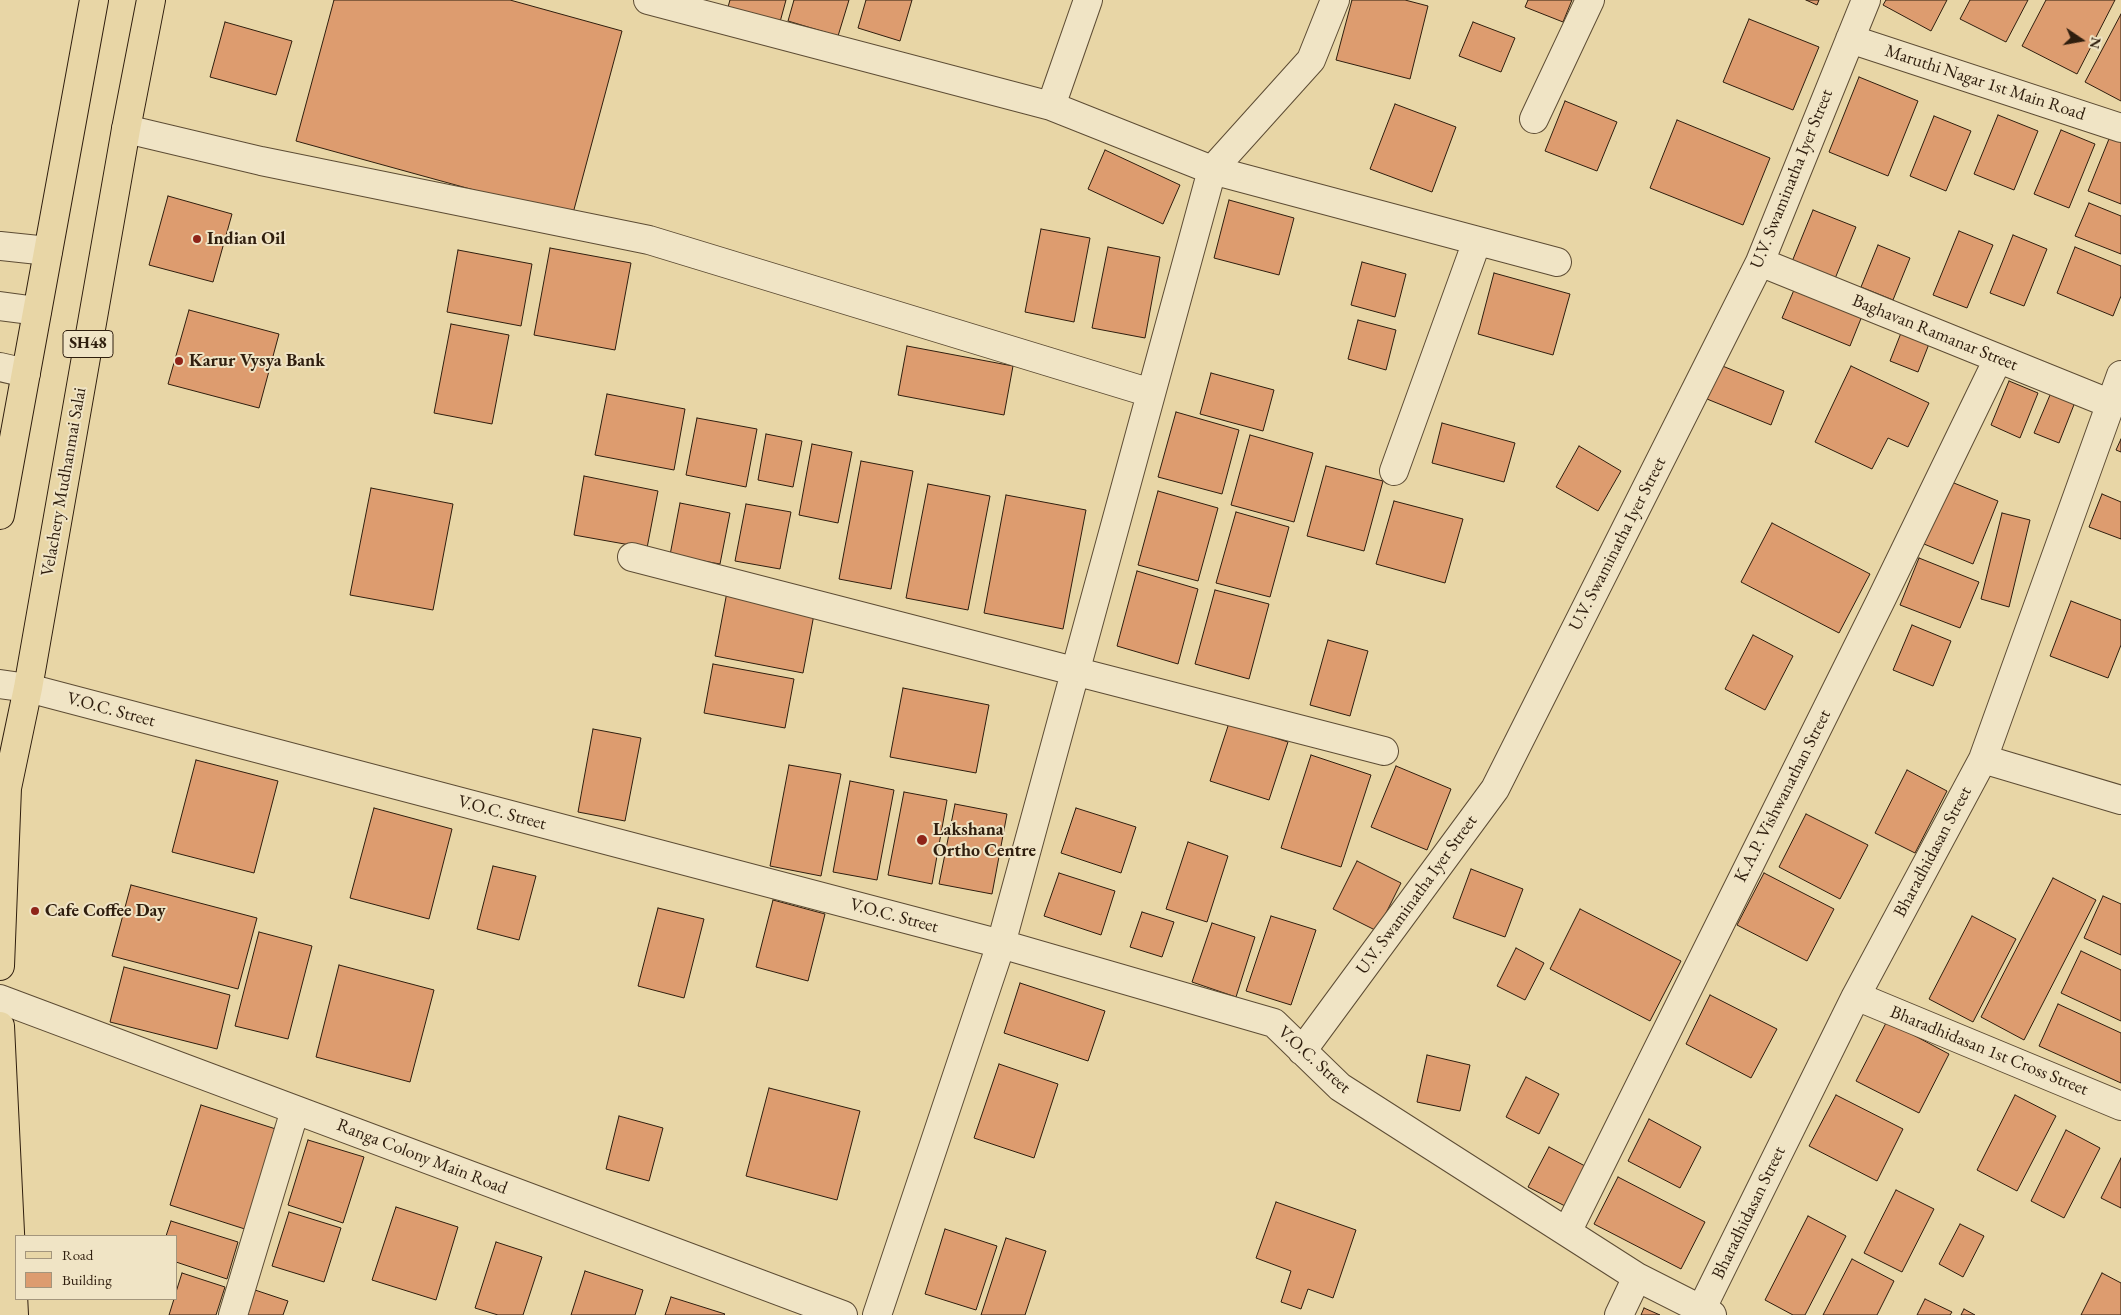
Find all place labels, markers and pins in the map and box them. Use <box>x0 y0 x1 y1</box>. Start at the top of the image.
place label: Indian Oil <box>207 228 285 250</box>
marker: Indian Oil <box>191 233 203 245</box>
place label: Karur Vysya Bank <box>189 350 325 372</box>
marker: Karur Vysya Bank <box>173 355 185 367</box>
place label: Lakshana Ortho Centre <box>933 819 1036 862</box>
marker: Lakshana Ortho Centre <box>915 833 929 847</box>
place label: Cafe Coffee Day <box>45 900 166 922</box>
marker: Cafe Coffee Day <box>29 905 41 917</box>

